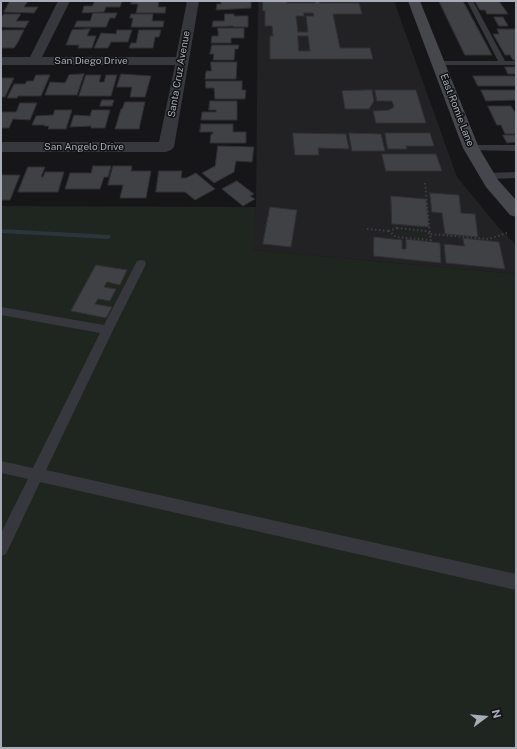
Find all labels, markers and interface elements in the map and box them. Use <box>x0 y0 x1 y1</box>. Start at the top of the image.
street label: Santa Cruz Avenue <box>165 30 193 118</box>
street label: San Diego Drive <box>54 55 128 67</box>
street label: East Romie Lane <box>438 72 476 148</box>
street label: San Angelo Drive <box>44 141 124 153</box>
north arrow <box>465 697 505 737</box>
text: N <box>490 708 503 719</box>

